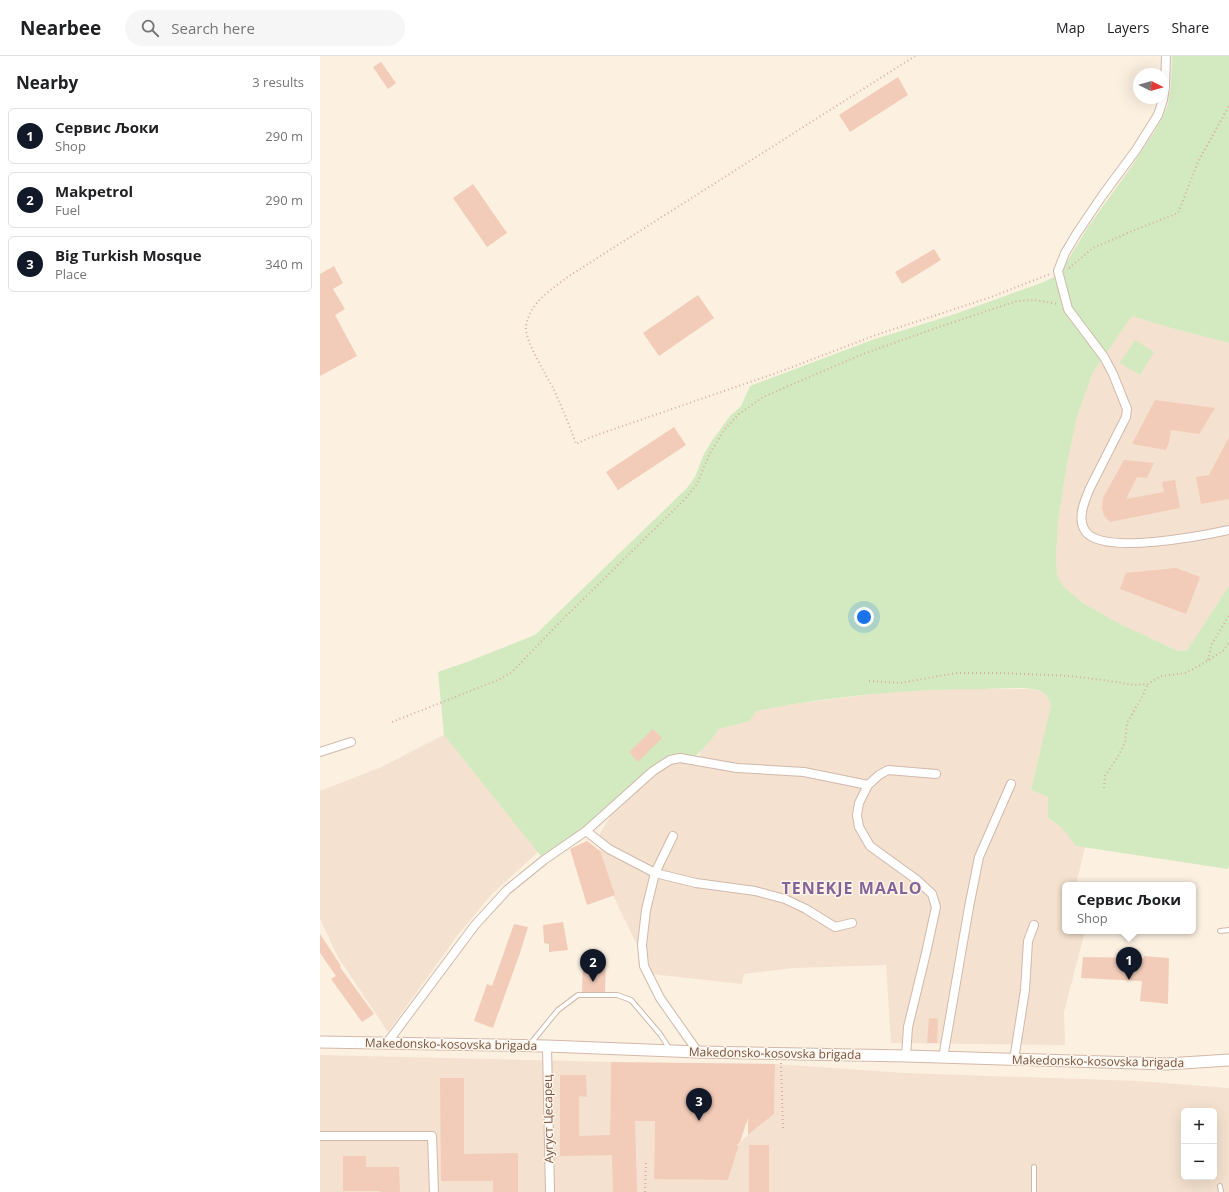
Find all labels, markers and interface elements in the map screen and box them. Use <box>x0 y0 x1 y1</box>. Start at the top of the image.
search box <box>125 10 405 46</box>
text: Nearbee <box>20 15 101 41</box>
icon: search <box>139 17 161 39</box>
text: Search here <box>171 18 255 38</box>
text: Map <box>1056 18 1085 37</box>
text: Layers <box>1107 18 1149 37</box>
text: Share <box>1171 18 1209 37</box>
north arrow <box>1133 68 1169 104</box>
text: Nearby <box>16 71 78 94</box>
text: 3 results <box>252 73 304 91</box>
text: Сервис Љоки <box>55 117 159 137</box>
text: 1 <box>26 127 34 145</box>
text: 290 m <box>265 127 303 145</box>
text: Shop <box>55 137 86 155</box>
text: Makpetrol <box>55 181 133 201</box>
text: 2 <box>26 191 34 209</box>
text: 290 m <box>265 191 303 209</box>
text: Fuel <box>55 201 80 219</box>
text: Big Turkish Mosque <box>55 245 202 265</box>
text: 3 <box>26 255 34 273</box>
text: 340 m <box>265 255 303 273</box>
text: Place <box>55 265 87 283</box>
your location <box>854 607 874 627</box>
district label: TENEKJE MAALO <box>781 877 923 899</box>
popup <box>1062 882 1196 934</box>
text: Сервис Љоки <box>1077 889 1181 909</box>
text: Shop <box>1077 909 1108 927</box>
pin: 1 <box>1116 947 1142 980</box>
pin: 2 <box>580 949 606 982</box>
street label: Makedonsko-kosovska brigada <box>365 1034 537 1054</box>
street label: Makedonsko-kosovska brigada <box>689 1043 861 1063</box>
street label: Makedonsko-kosovska brigada <box>1012 1051 1184 1071</box>
street label: Аугуст Цесарец <box>539 1074 557 1164</box>
pin: 3 <box>686 1088 712 1121</box>
map controls <box>1181 1108 1217 1180</box>
button: + <box>1181 1108 1217 1144</box>
button: − <box>1181 1144 1217 1180</box>

